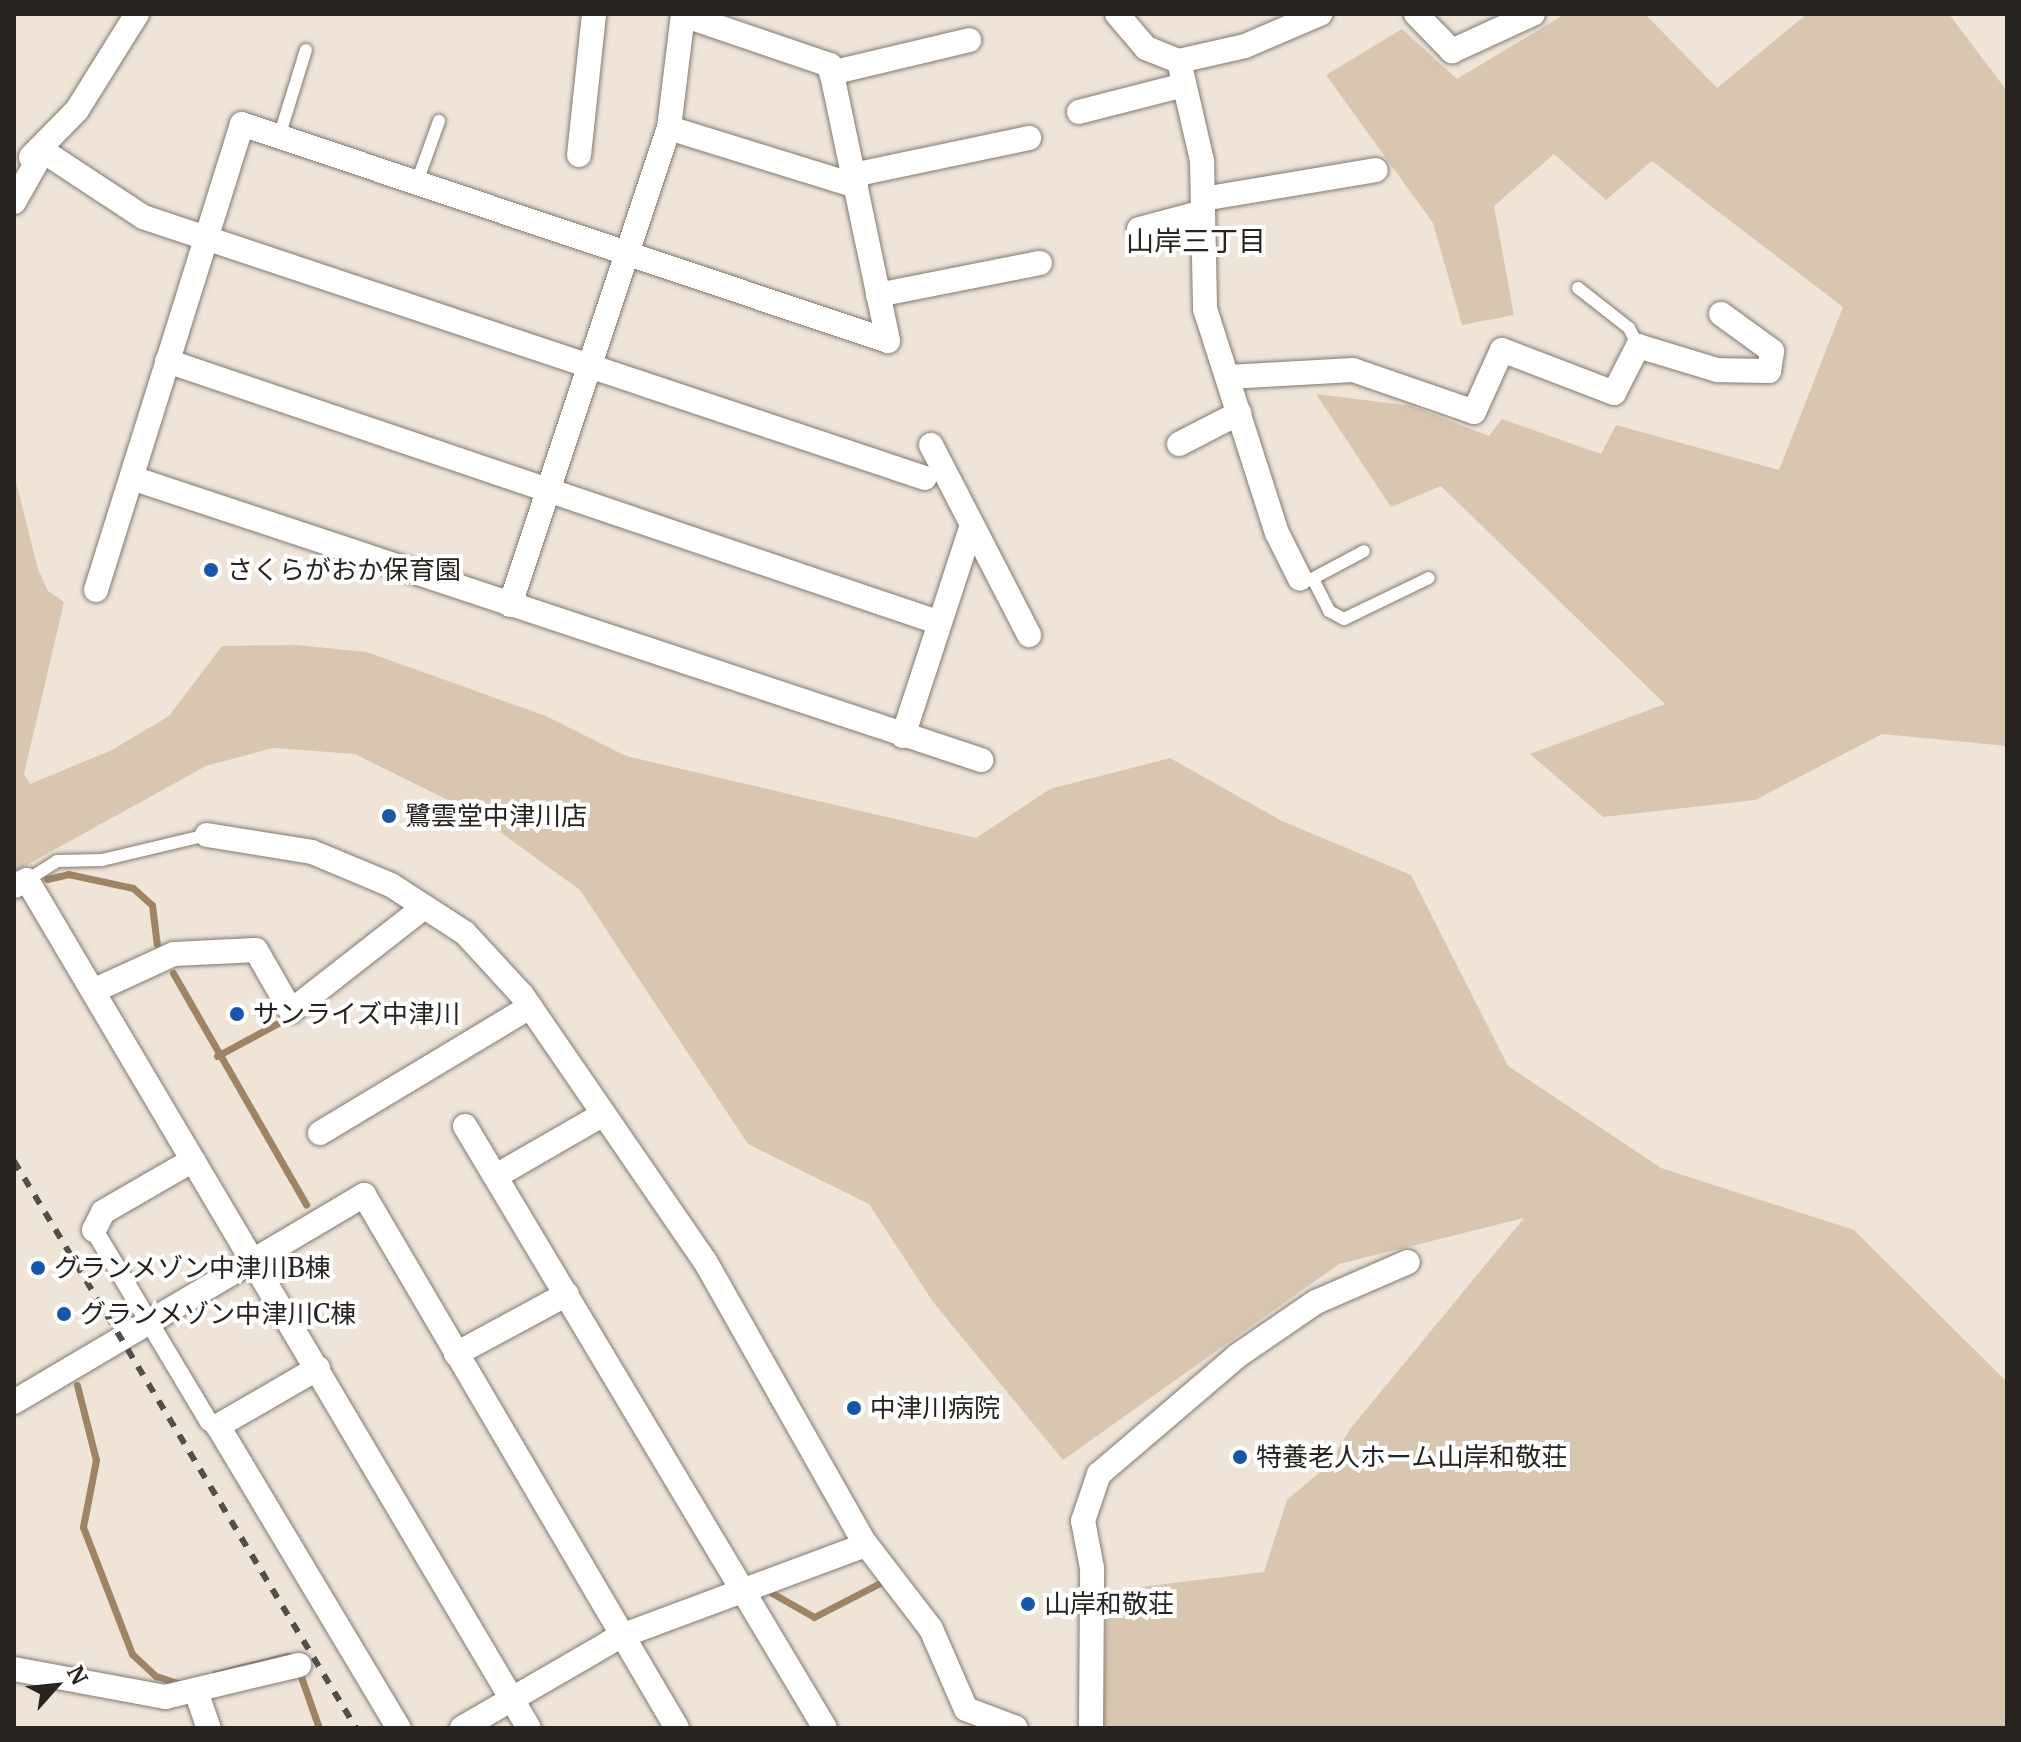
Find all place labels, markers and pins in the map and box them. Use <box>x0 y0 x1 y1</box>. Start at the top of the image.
place label: さくらがおか保育園 <box>227 554 461 586</box>
marker: さくらがおか保育園 <box>202 561 220 579</box>
place label: 鷺雲堂中津川店 <box>405 800 587 832</box>
marker: 鷺雲堂中津川店 <box>380 807 398 825</box>
place label: サンライズ中津川 <box>253 998 461 1030</box>
marker: サンライズ中津川 <box>228 1005 246 1023</box>
place label: グランメゾン中津川B棟 <box>54 1252 331 1284</box>
marker: グランメゾン中津川B棟 <box>29 1259 47 1277</box>
place label: グランメゾン中津川C棟 <box>80 1298 357 1330</box>
marker: グランメゾン中津川C棟 <box>55 1305 73 1323</box>
place label: 中津川病院 <box>870 1392 1000 1424</box>
marker: 中津川病院 <box>845 1399 863 1417</box>
place label: 特養老人ホーム山岸和敬荘 <box>1256 1441 1568 1473</box>
marker: 特養老人ホーム山岸和敬荘 <box>1231 1448 1249 1466</box>
place label: 山岸和敬荘 <box>1044 1588 1174 1620</box>
marker: 山岸和敬荘 <box>1019 1595 1037 1613</box>

